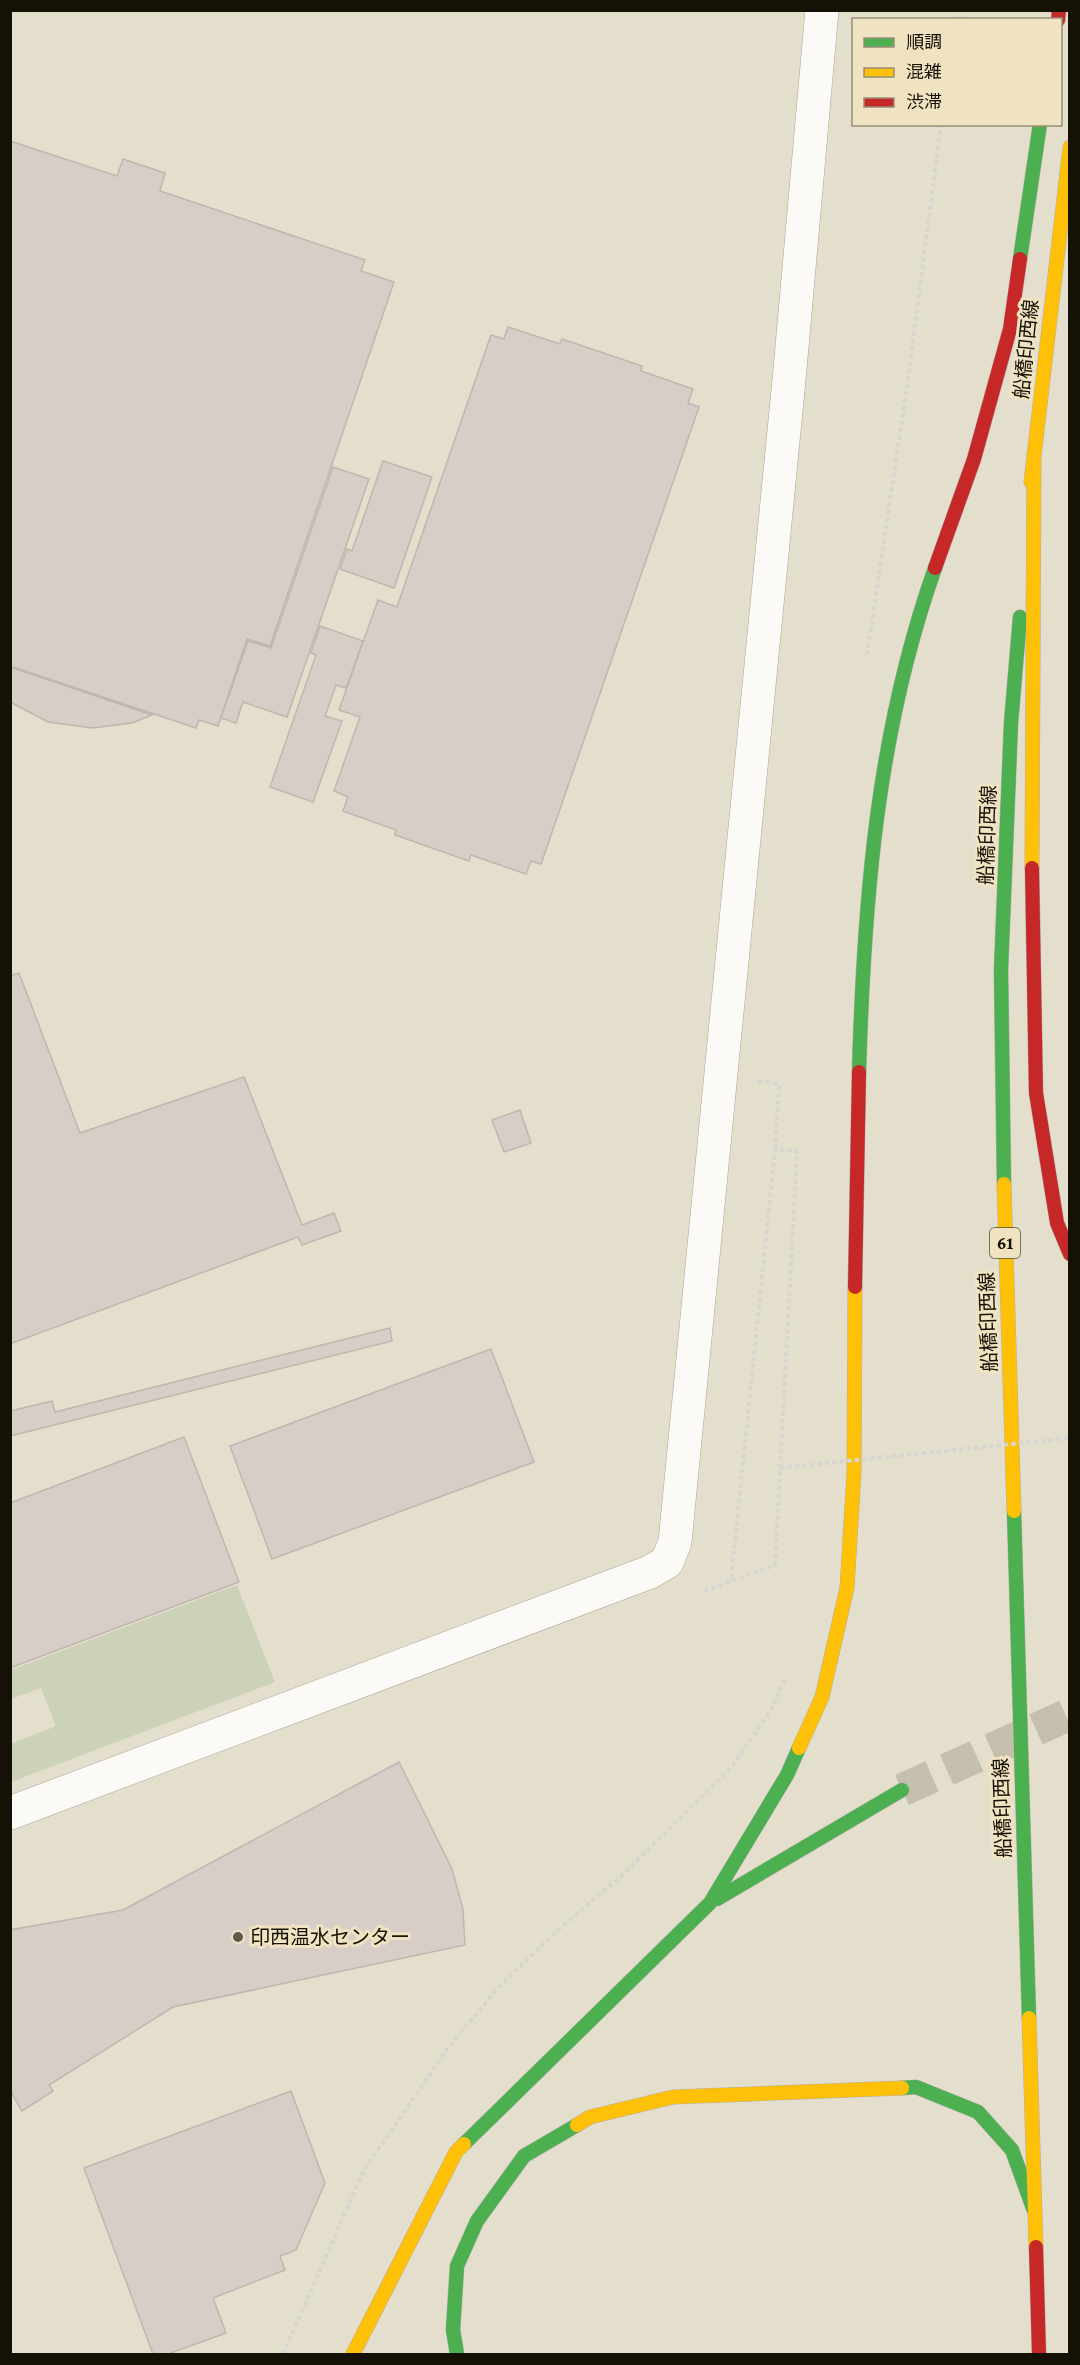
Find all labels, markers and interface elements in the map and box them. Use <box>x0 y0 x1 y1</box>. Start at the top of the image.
legend <box>852 18 1062 126</box>
text: 順調 <box>906 32 942 52</box>
text: 混雑 <box>906 62 942 82</box>
text: 渋滞 <box>906 92 942 112</box>
street label: 船橋印西線 <box>1010 298 1042 400</box>
street label: 船橋印西線 <box>974 785 1000 885</box>
road number: 61 <box>990 1228 1020 1258</box>
street label: 船橋印西線 <box>975 1272 1001 1372</box>
street label: 船橋印西線 <box>989 1758 1015 1858</box>
place label: 印西温水センター <box>250 1926 410 1948</box>
marker: 印西温水センター <box>231 1930 245 1944</box>

